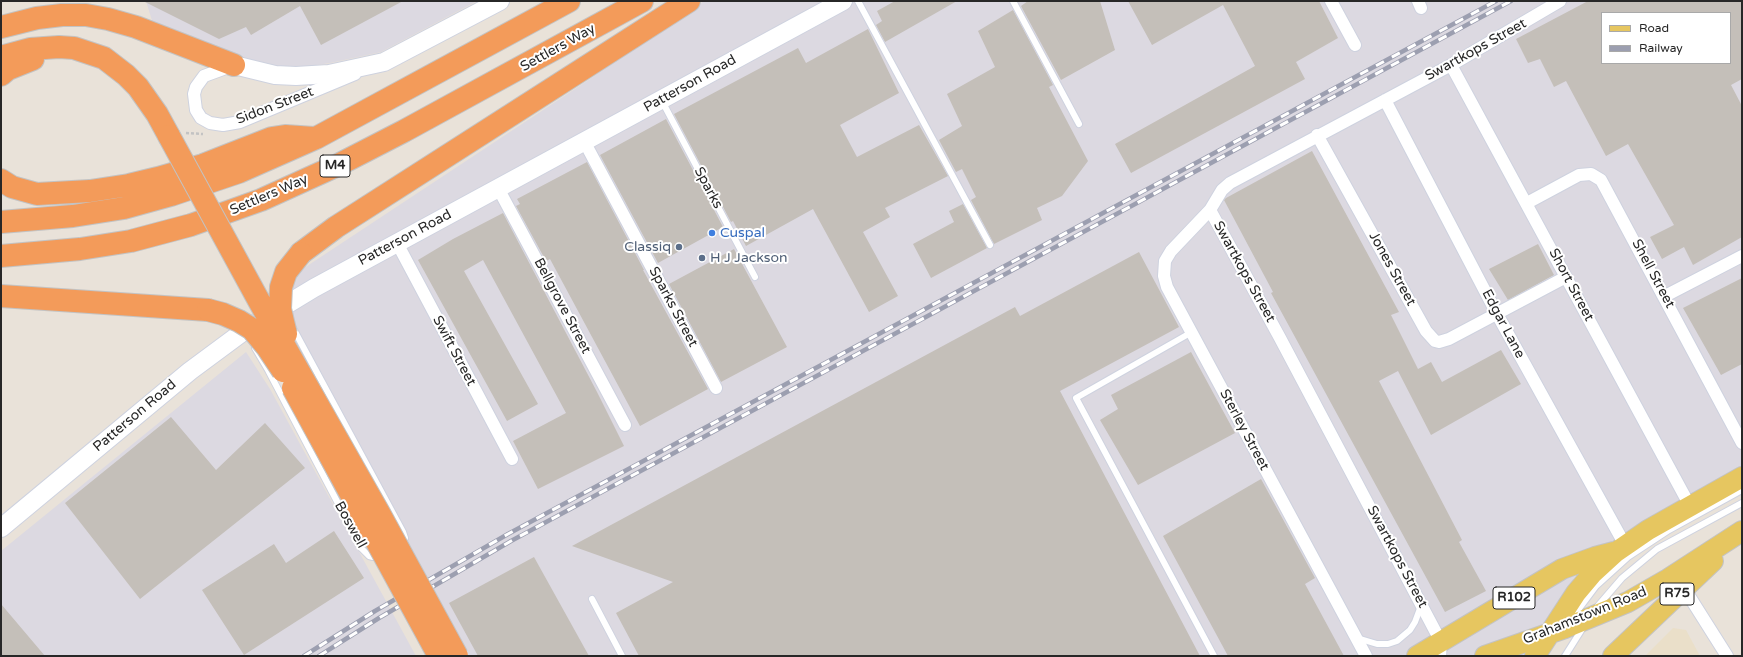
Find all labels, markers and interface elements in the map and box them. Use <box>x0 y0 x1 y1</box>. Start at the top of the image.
legend <box>1601 12 1731 64</box>
street label: Swartkops Street <box>1423 15 1529 85</box>
street label: Settlers Way <box>518 20 598 76</box>
text: Road <box>1639 21 1669 35</box>
text: Railway <box>1639 41 1683 55</box>
street label: Patterson Road <box>641 52 739 116</box>
street label: Sidon Street <box>234 84 316 128</box>
road number: M4 <box>320 155 350 177</box>
street label: Sparks <box>690 164 726 212</box>
street label: Settlers Way <box>227 171 311 219</box>
street label: Patterson Road <box>355 206 455 270</box>
street label: Swartkops Street <box>1209 219 1279 325</box>
place label: Cuspal <box>720 225 765 241</box>
marker: Cuspal <box>707 228 717 238</box>
street label: Jones Street <box>1365 229 1419 309</box>
street label: Shell Street <box>1628 237 1678 311</box>
place label: Classiq <box>624 239 671 255</box>
marker: Classiq <box>674 242 684 252</box>
street label: Short Street <box>1545 246 1597 324</box>
place label: H J Jackson <box>710 250 788 266</box>
marker: H J Jackson <box>697 253 707 263</box>
street label: Bellgrove Street <box>530 255 594 357</box>
street label: Sparks Street <box>645 264 701 350</box>
street label: Edgar Lane <box>1478 287 1528 361</box>
street label: Swift Street <box>429 313 479 389</box>
street label: Patterson Road <box>90 376 180 456</box>
street label: Sterley Street <box>1216 387 1272 473</box>
street label: Boswell <box>330 499 370 551</box>
street label: Swartkops Street <box>1363 503 1431 611</box>
road number: R75 <box>1660 583 1694 605</box>
street label: Grahamstown Road <box>1521 584 1649 648</box>
road number: R102 <box>1493 587 1535 609</box>

